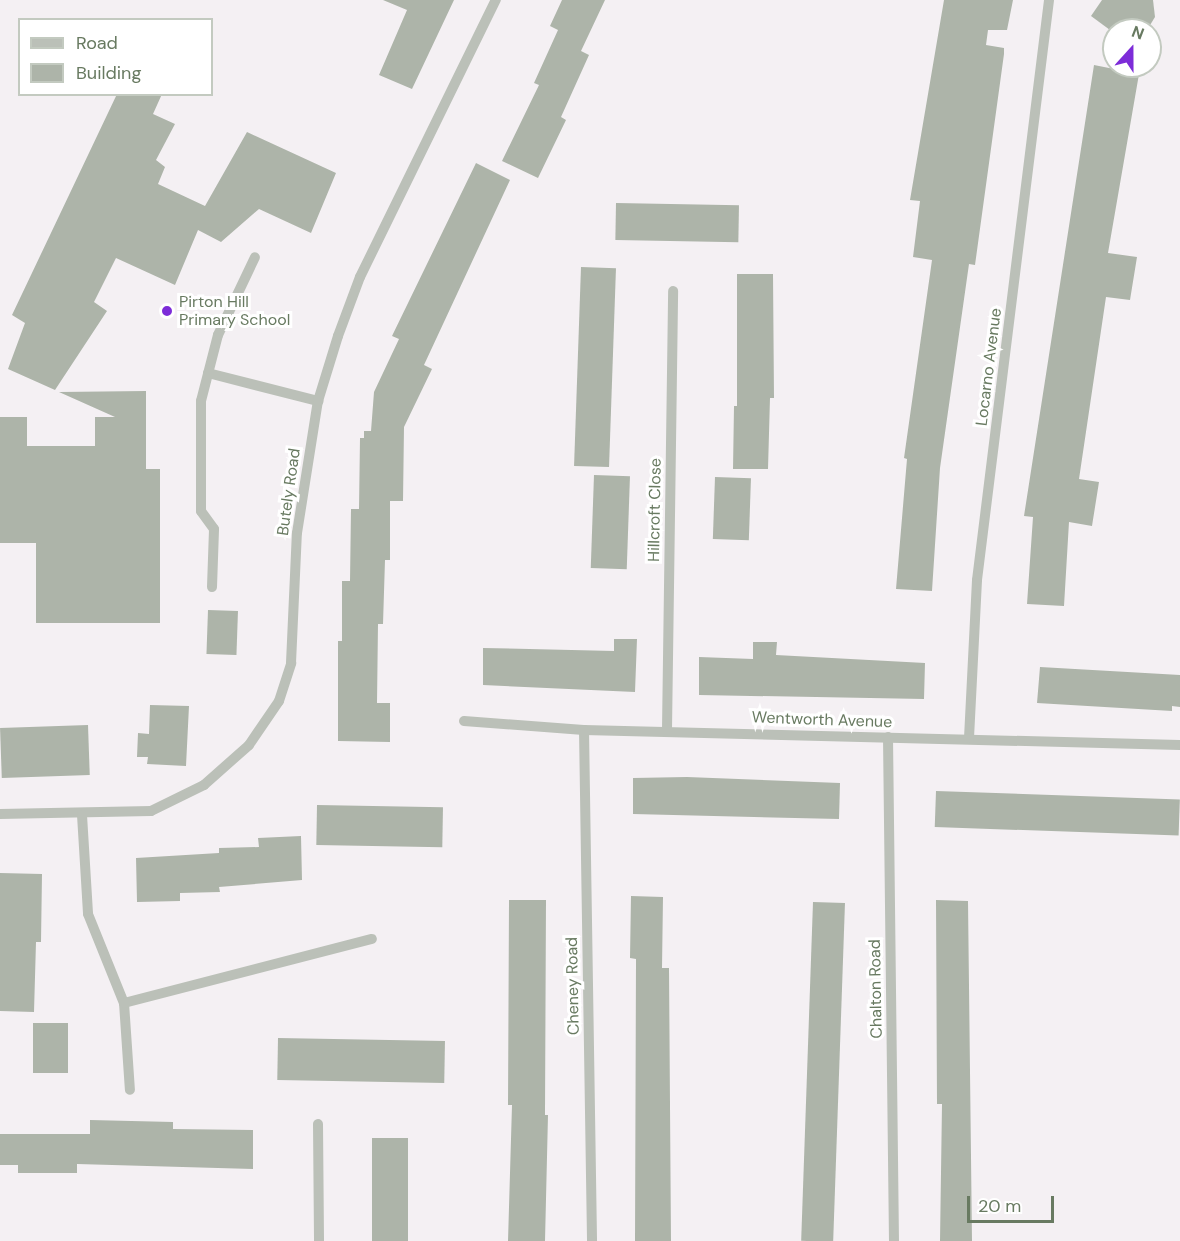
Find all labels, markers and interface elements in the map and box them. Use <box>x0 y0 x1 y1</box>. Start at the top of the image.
legend <box>18 18 213 96</box>
north arrow <box>1102 18 1162 78</box>
text: N <box>1129 21 1147 44</box>
text: Road <box>76 31 118 55</box>
text: Building <box>76 61 141 85</box>
place label: Pirton Hill Primary School <box>179 292 290 330</box>
marker: Pirton Hill Primary School <box>160 304 174 318</box>
street label: Locarno Avenue <box>972 307 1006 427</box>
street label: Butely Road <box>273 447 305 537</box>
street label: Hillcroft Close <box>644 458 666 562</box>
street label: Wentworth Avenue <box>751 708 893 732</box>
street label: Cheney Road <box>563 937 583 1035</box>
street label: Chalton Road <box>866 939 886 1039</box>
scale bar <box>970 1184 1057 1222</box>
text: 20 m <box>978 1194 1021 1218</box>

